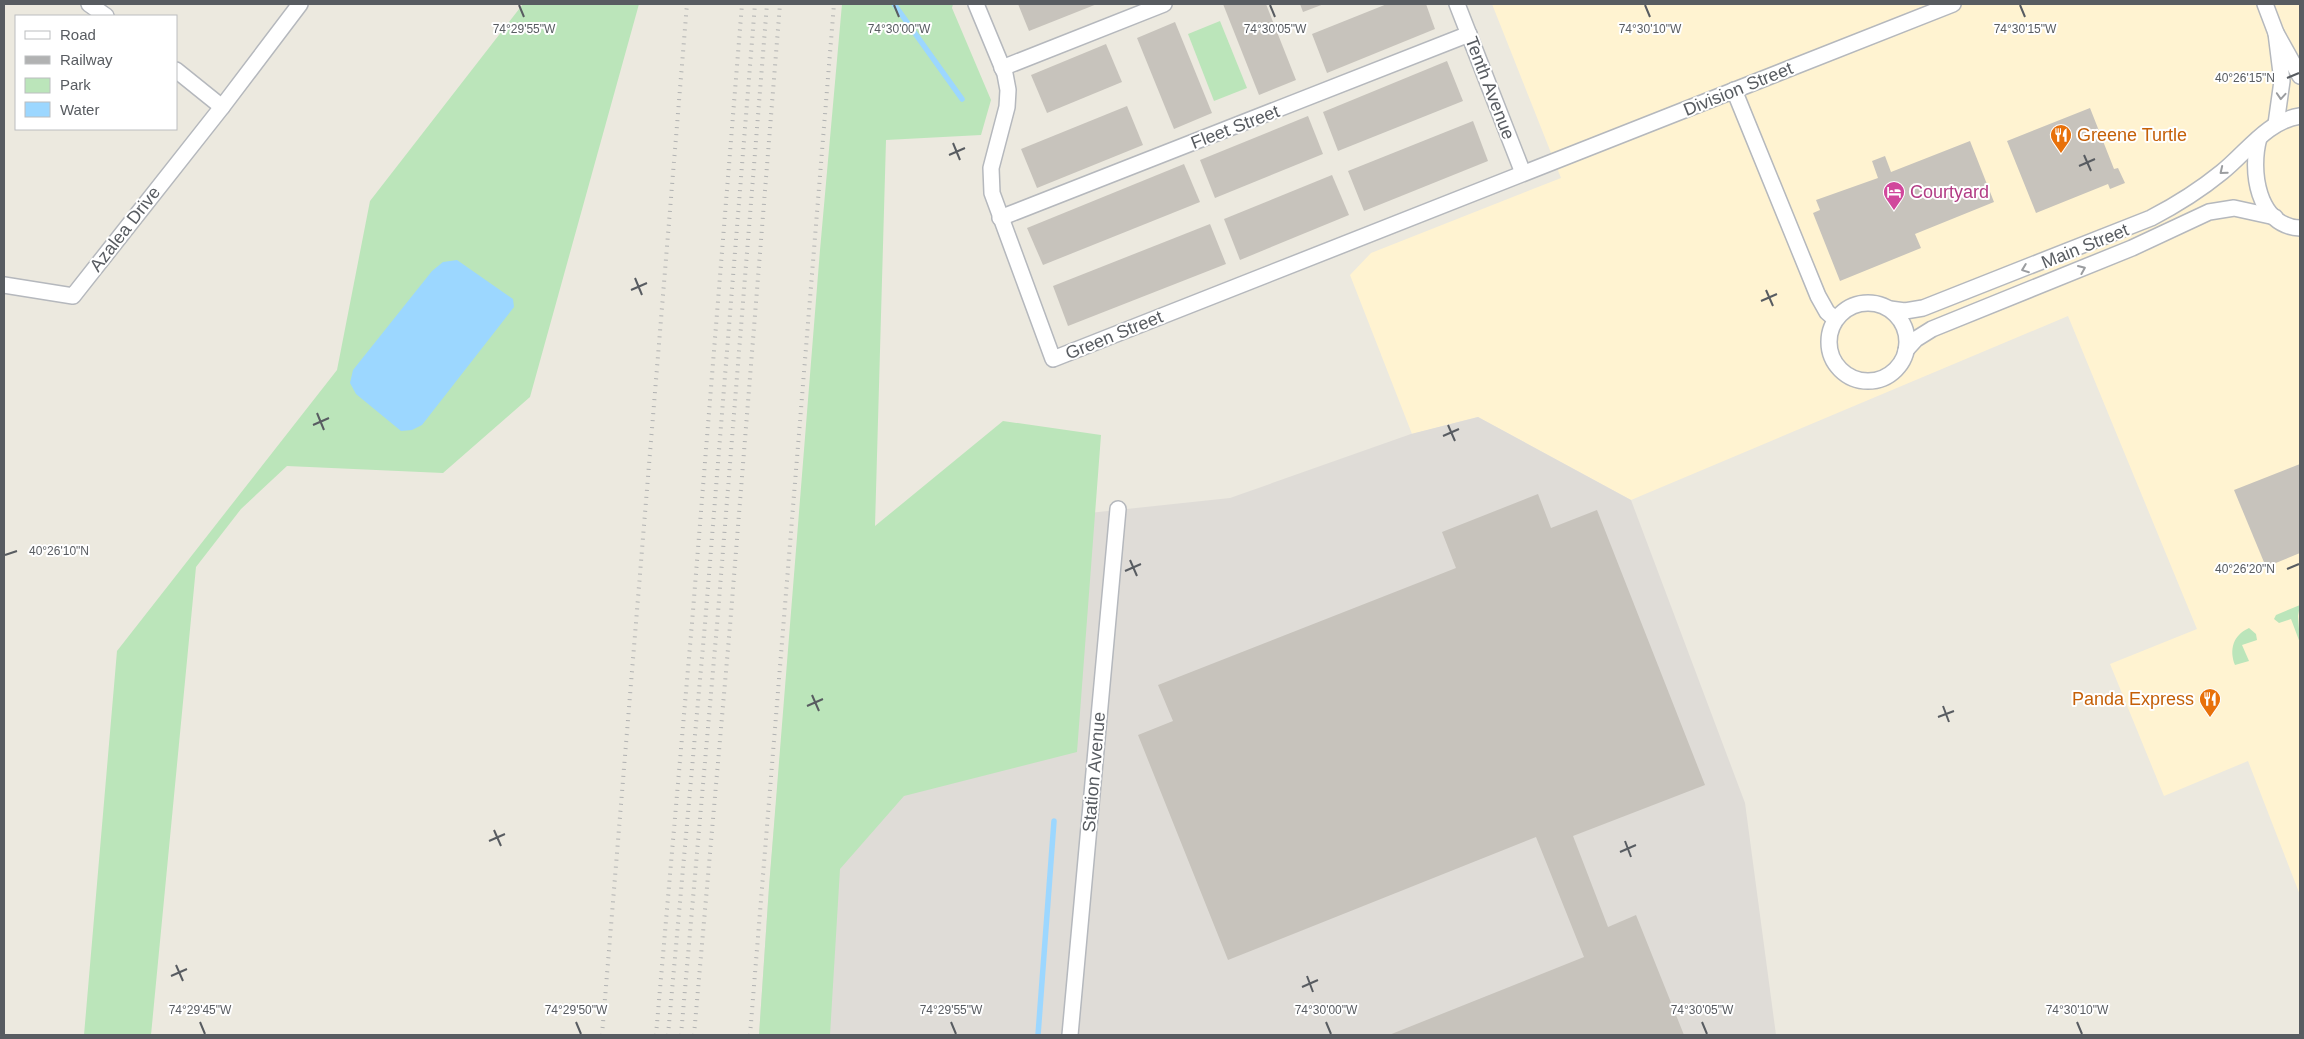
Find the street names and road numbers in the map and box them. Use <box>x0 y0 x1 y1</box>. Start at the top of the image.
street label: Tenth Avenue <box>1461 34 1519 142</box>
street label: Division Street <box>1680 58 1796 120</box>
street label: Fleet Street <box>1188 101 1282 153</box>
street label: Azalea Drive <box>86 183 164 275</box>
street label: Main Street <box>2039 219 2131 273</box>
street label: Green Street <box>1062 306 1166 364</box>
street label: Station Avenue <box>1079 711 1109 833</box>

